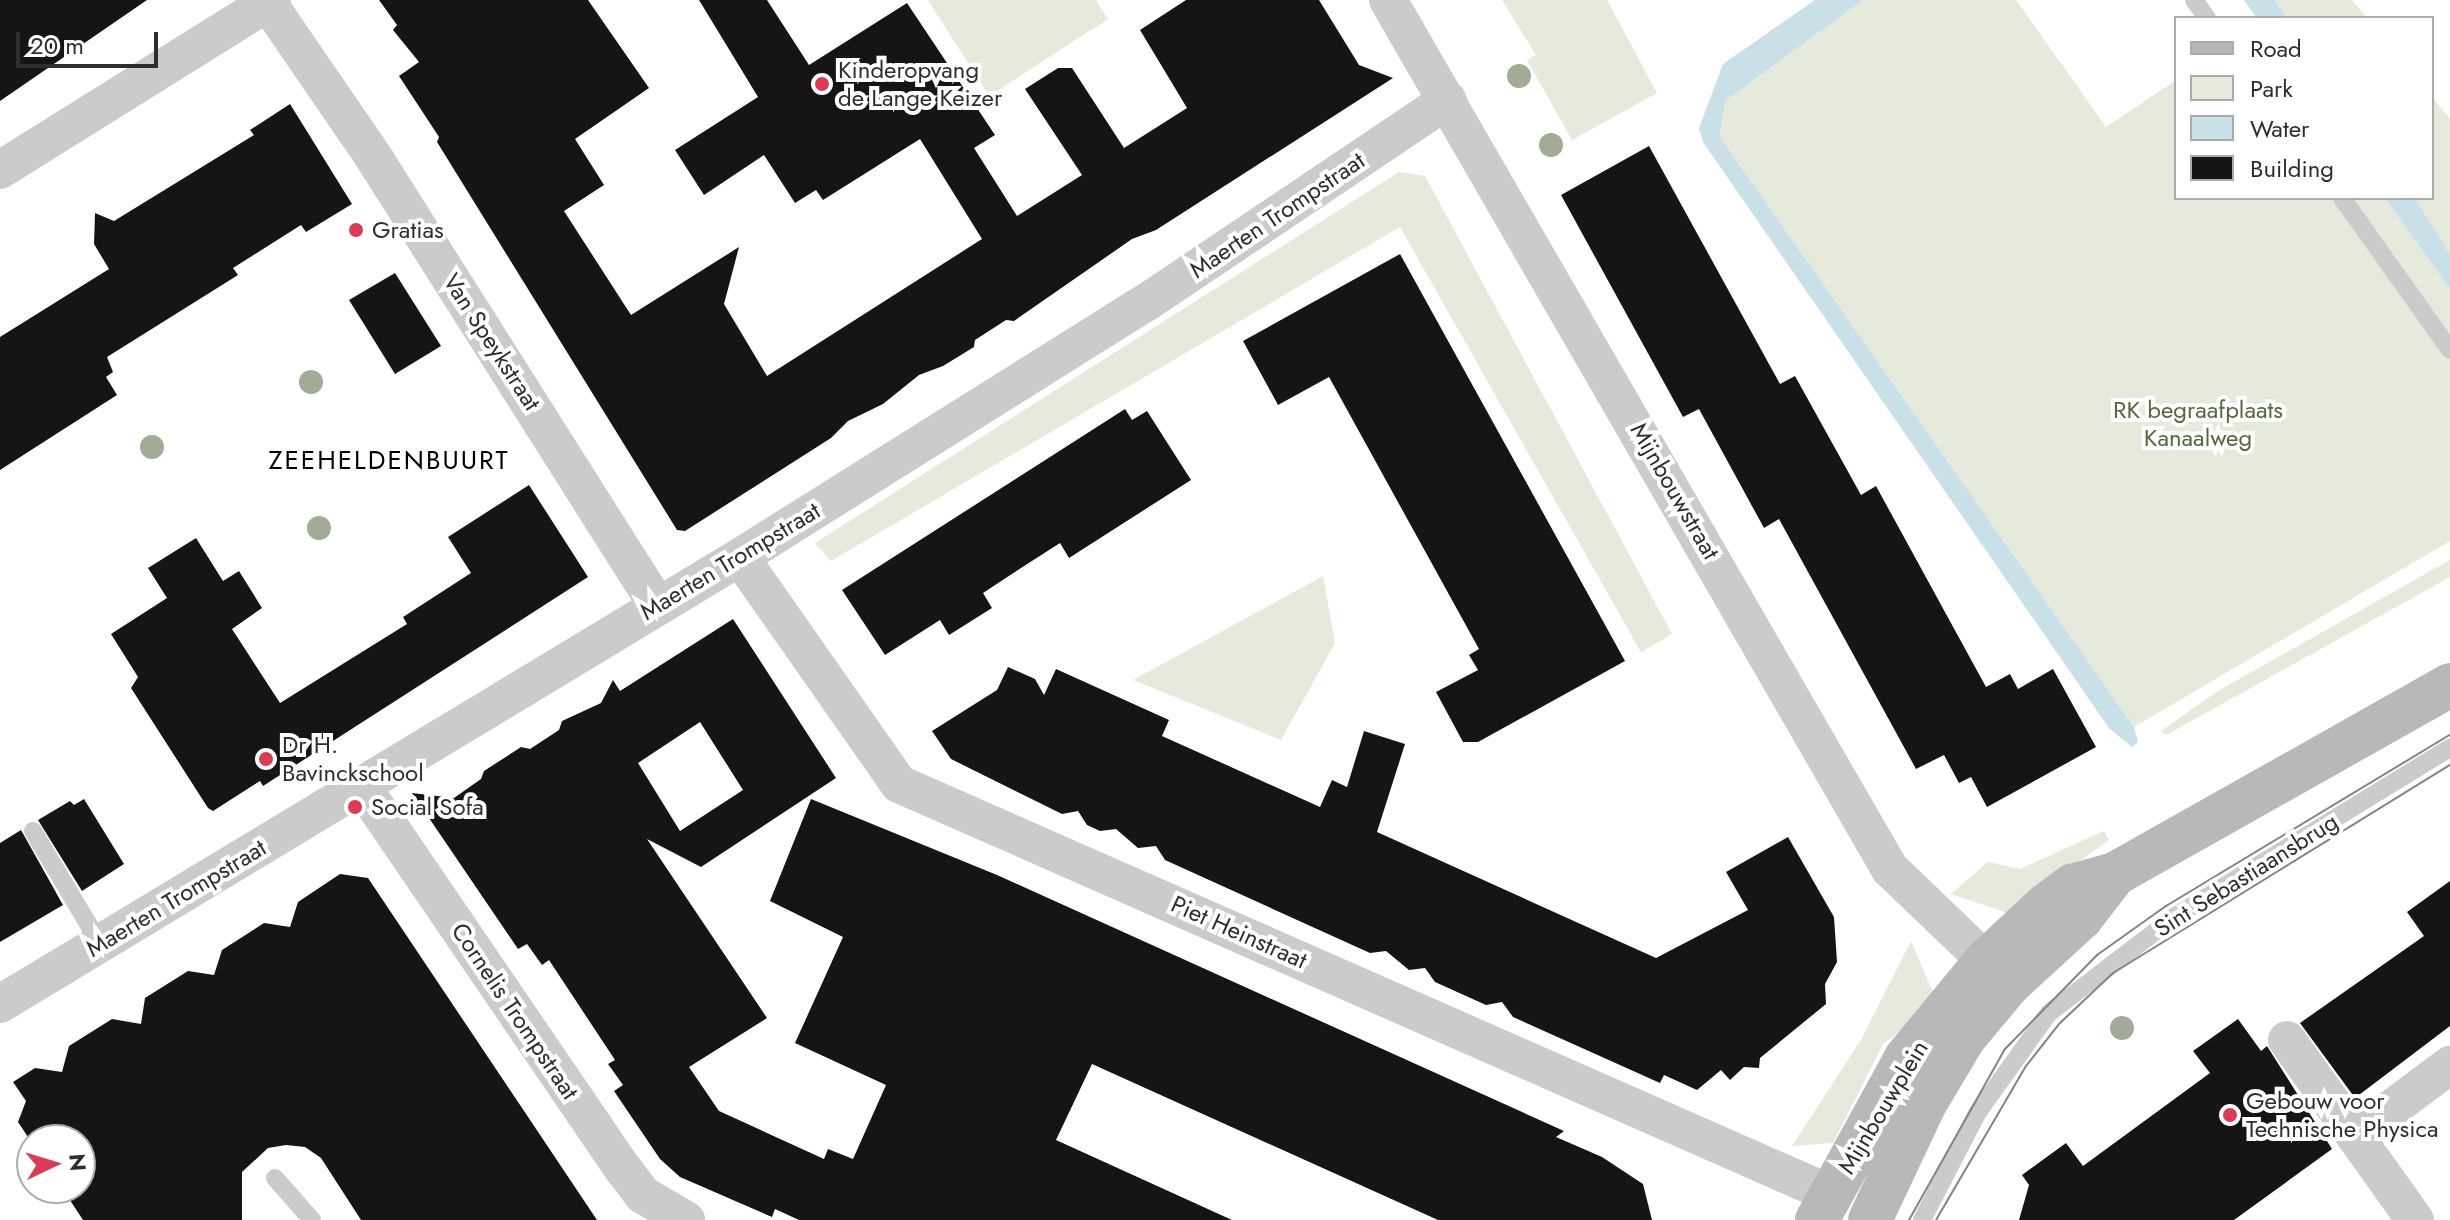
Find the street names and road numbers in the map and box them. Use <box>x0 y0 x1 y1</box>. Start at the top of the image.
street label: Maerten Trompstraat <box>1184 146 1370 284</box>
street label: Van Speykstraat <box>437 268 547 416</box>
street label: Mijnbouwstraat <box>1624 418 1726 564</box>
street label: Maerten Trompstraat <box>635 496 825 626</box>
street label: Sint Sebastiaansbrug <box>2149 807 2343 943</box>
street label: Maerten Trompstraat <box>81 833 271 963</box>
street label: Piet Heinstraat <box>1167 889 1311 975</box>
street label: Cornelis Trompstraat <box>445 917 585 1105</box>
street label: Mijnbouwplein <box>1832 1035 1934 1179</box>

